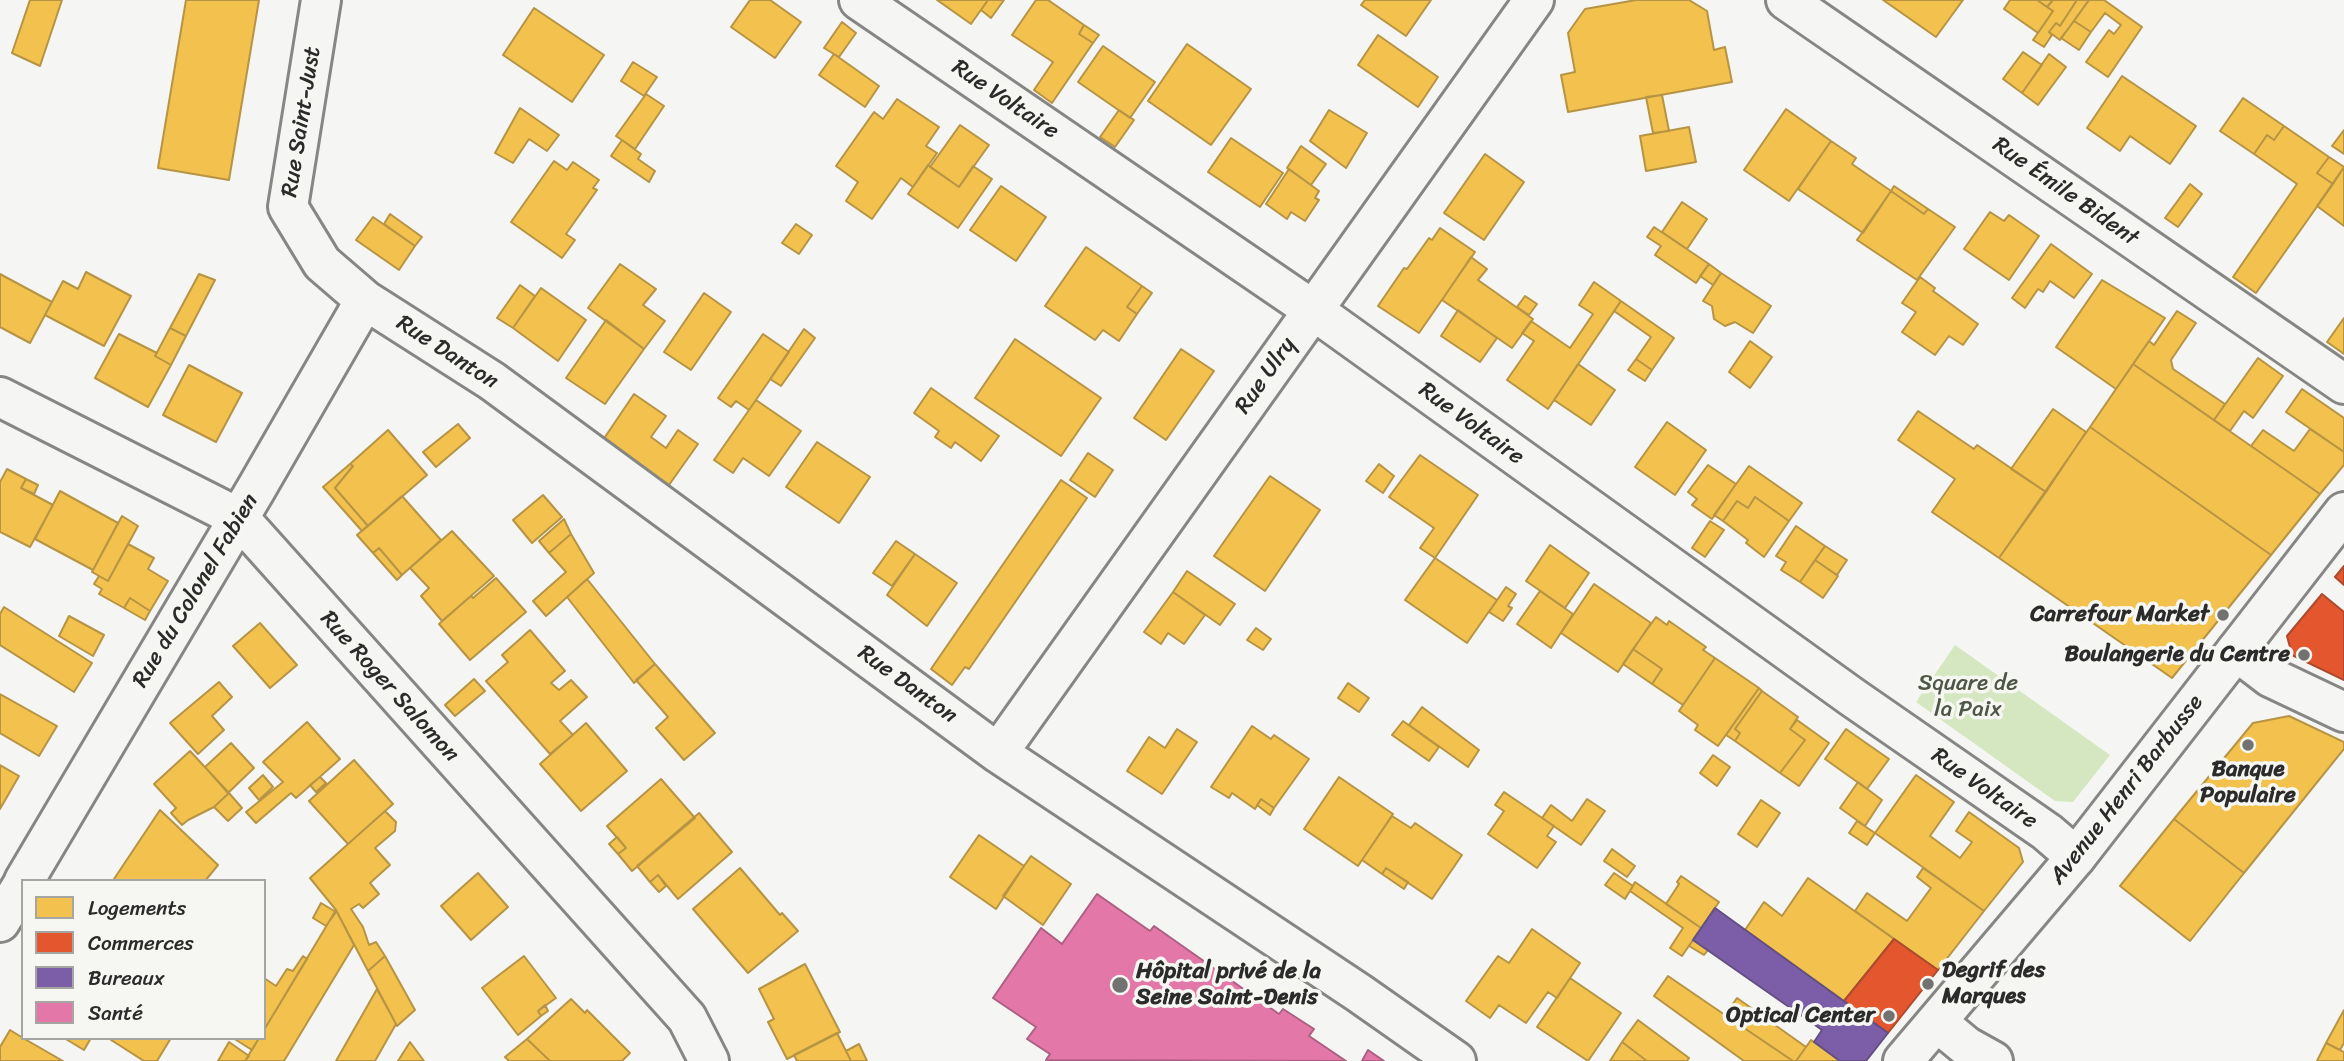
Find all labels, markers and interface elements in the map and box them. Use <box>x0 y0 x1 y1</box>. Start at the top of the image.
street label: Rue Saint-Just <box>276 45 328 199</box>
street label: Rue Voltaire <box>946 54 1064 146</box>
street label: Rue Émile Bident <box>1987 131 2143 253</box>
street label: Rue Danton <box>391 310 503 396</box>
street label: Rue Ulry <box>1230 332 1302 420</box>
street label: Rue Voltaire <box>1413 377 1529 471</box>
street label: Rue du Colonel Fabien <box>127 489 265 693</box>
place label: Carrefour Market <box>2030 601 2209 629</box>
street label: Rue Roger Salomon <box>314 606 464 768</box>
marker: Carrefour Market <box>2215 607 2231 623</box>
street label: Rue Danton <box>852 640 962 730</box>
place label: Boulangerie du Centre <box>2064 641 2290 669</box>
marker: Boulangerie du Centre <box>2296 647 2312 663</box>
park label: Square de la Paix <box>1918 670 2018 724</box>
street label: Avenue Henri Barbusse <box>2044 690 2210 890</box>
marker: Banque Populaire <box>2240 737 2256 753</box>
street label: Rue Voltaire <box>1926 742 2042 836</box>
place label: Banque Populaire <box>2200 756 2296 810</box>
legend <box>21 879 266 1040</box>
text: Logements <box>88 889 186 927</box>
text: Commerces <box>88 924 194 962</box>
place label: Degrif des Marques <box>1942 957 2045 1011</box>
place label: Hôpital privé de la Seine Saint-Denis <box>1136 958 1321 1012</box>
text: Bureaux <box>88 959 164 997</box>
marker: Hôpital privé de la Seine Saint-Denis <box>1110 975 1130 995</box>
marker: Degrif des Marques <box>1920 976 1936 992</box>
text: Santé <box>88 994 143 1032</box>
place label: Optical Center <box>1726 1002 1875 1030</box>
marker: Optical Center <box>1881 1008 1897 1024</box>

